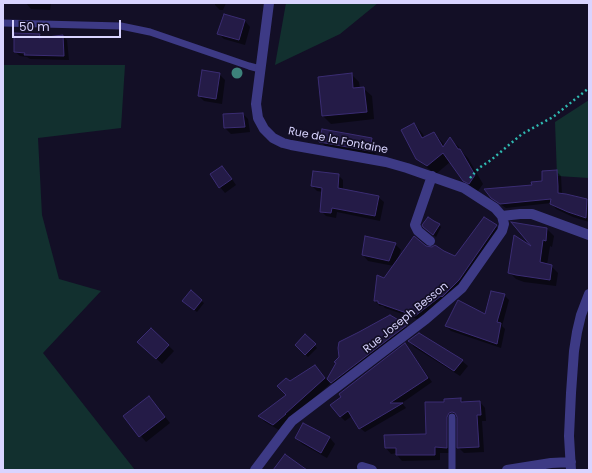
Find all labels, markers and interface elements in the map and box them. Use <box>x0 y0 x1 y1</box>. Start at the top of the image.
scale bar <box>14 12 123 38</box>
text: 50 m <box>19 18 50 35</box>
street label: Rue de la Fontaine <box>287 125 389 157</box>
street label: Rue Joseph Besson <box>361 280 451 356</box>

